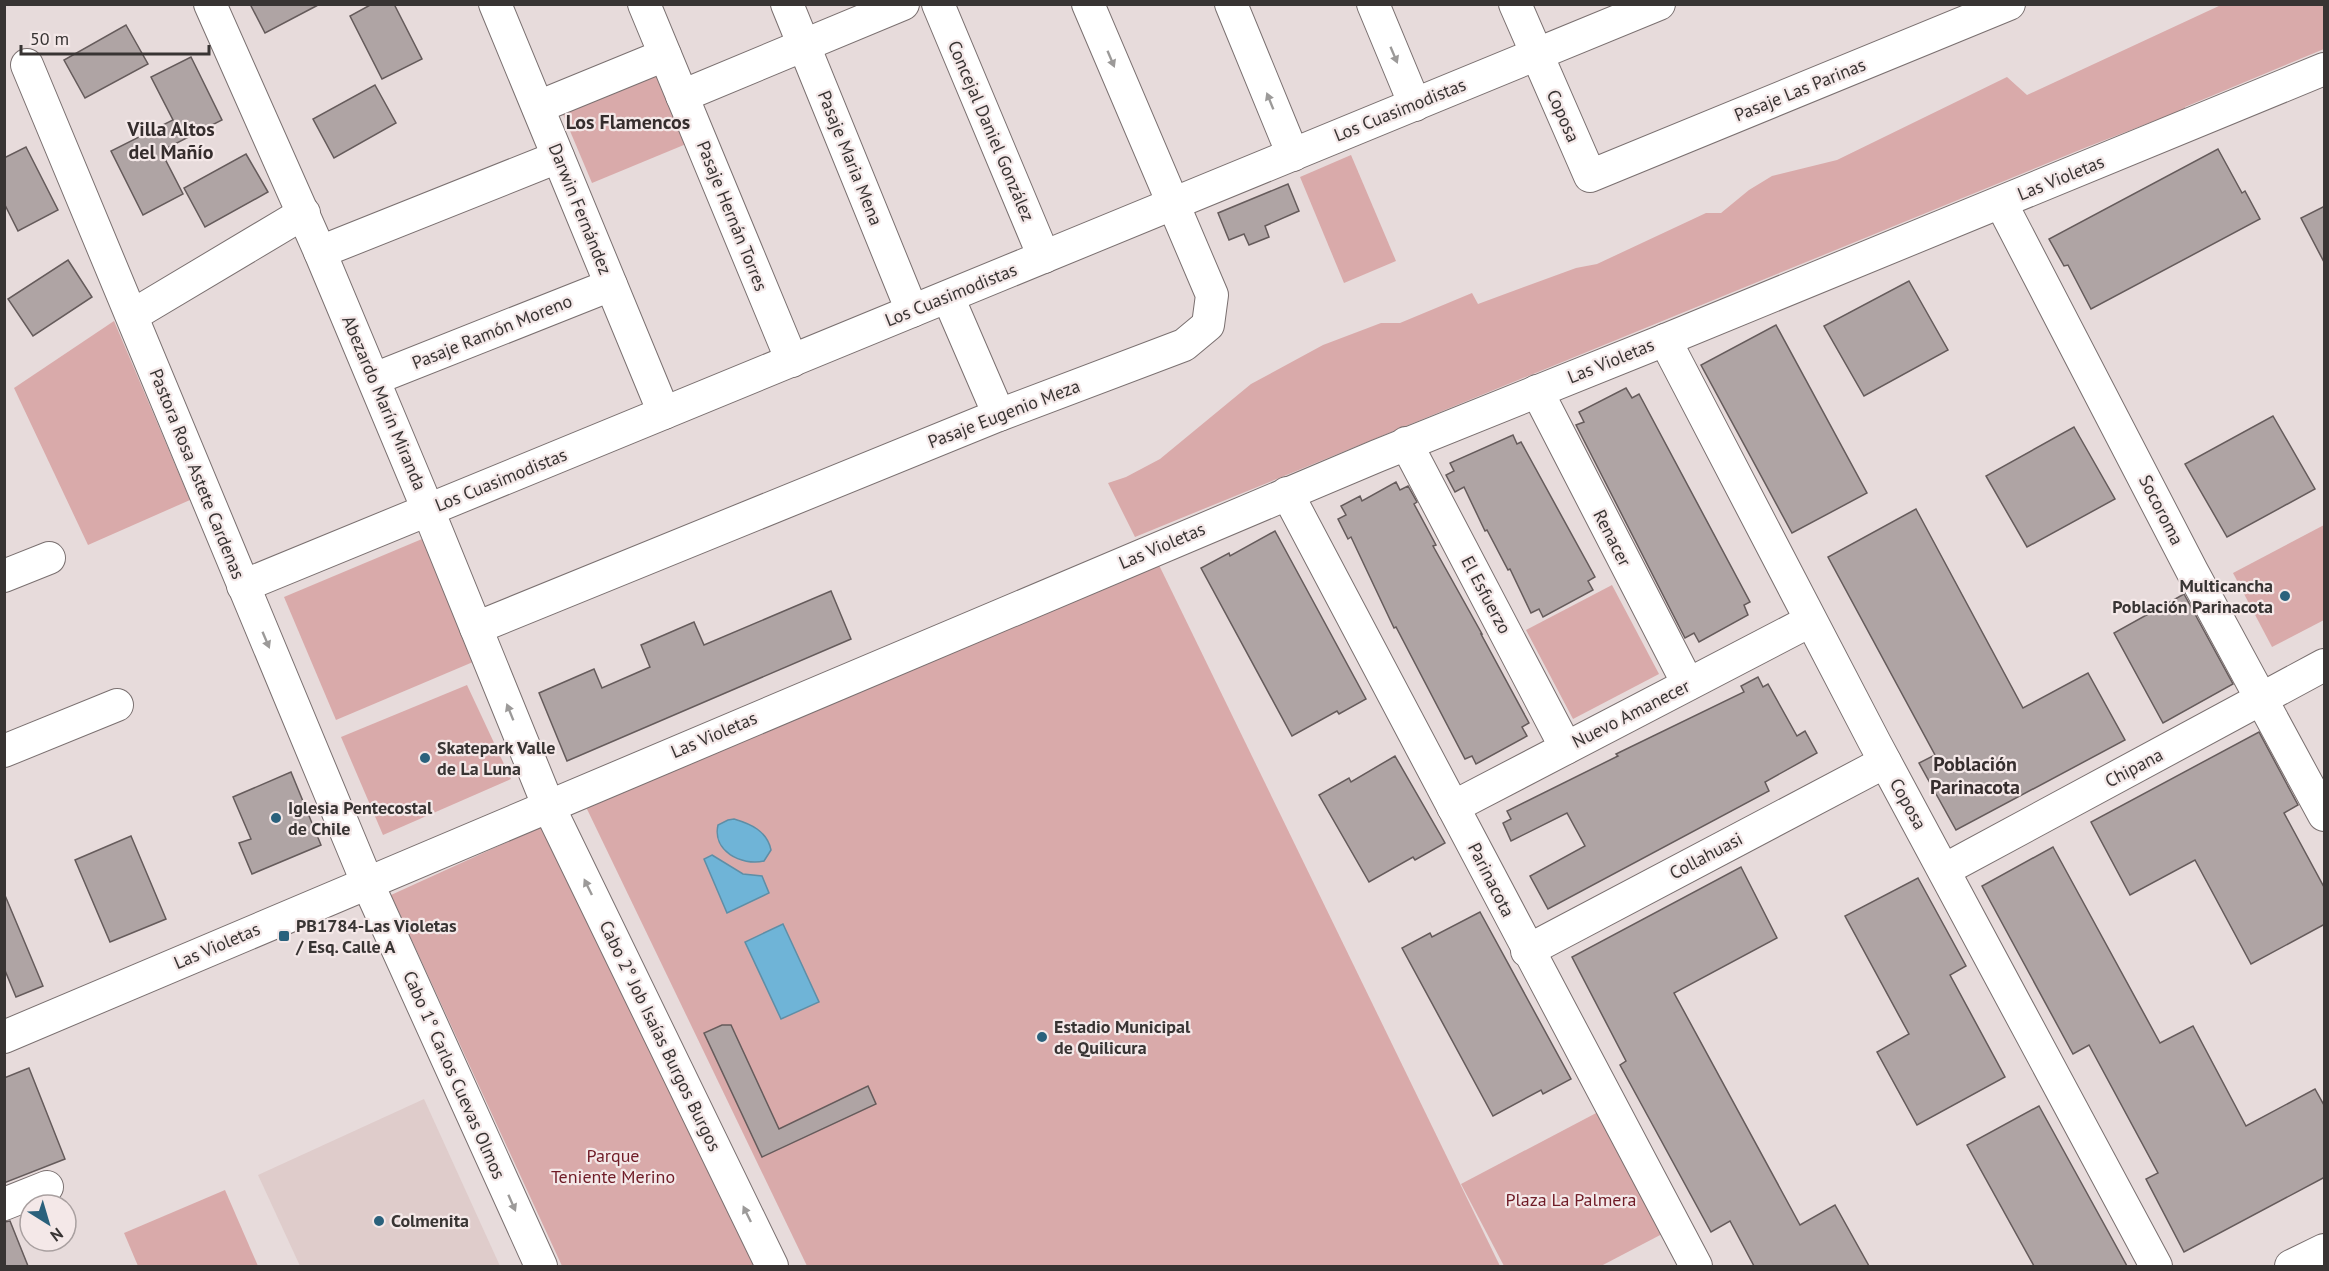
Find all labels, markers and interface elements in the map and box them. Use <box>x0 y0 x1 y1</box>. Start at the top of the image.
scale bar <box>21 18 208 56</box>
text: 50 m <box>30 27 69 50</box>
street label: Concejal Daniel González <box>943 37 1040 225</box>
one-way arrow <box>1389 46 1399 64</box>
one-way arrow <box>1106 50 1116 68</box>
street label: Pasaje Las Parinas <box>1731 53 1869 126</box>
street label: Los Cuasimodistas <box>1330 73 1469 146</box>
street label: Coposa <box>1542 86 1585 146</box>
street label: Pasaje Maria Mena <box>813 87 888 229</box>
one-way arrow <box>1265 91 1275 109</box>
district label: Los Flamencos <box>566 109 690 135</box>
district label: Villa Altos del Mañío <box>126 116 215 165</box>
street label: Pasaje Hernán Torres <box>692 137 773 294</box>
street label: Darwin Fernández <box>544 140 617 278</box>
street label: Las Violetas <box>2014 150 2108 205</box>
street label: Los Cuasimodistas <box>881 258 1020 331</box>
street label: Pasaje Ramón Moreno <box>408 289 575 374</box>
street label: Abezardo Marín Miranda <box>337 312 432 494</box>
street label: Las Violetas <box>1564 333 1658 388</box>
street label: Pastora Rosa Astete Cardenas <box>145 365 250 582</box>
street label: Pasaje Eugenio Meza <box>925 374 1083 453</box>
street label: Los Cuasimodistas <box>431 443 570 516</box>
street label: Socoroma <box>2134 471 2189 549</box>
street label: Renacer <box>1588 505 1636 570</box>
street label: Las Violetas <box>1115 517 1208 574</box>
street label: El Esfuerzo <box>1456 552 1517 638</box>
place label: Multicancha Población Parinacota <box>2112 574 2273 618</box>
marker: Multicancha Población Parinacota <box>2278 589 2292 603</box>
one-way arrow <box>261 632 271 650</box>
street label: Nuevo Amanecer <box>1568 674 1693 753</box>
one-way arrow <box>505 703 514 721</box>
street label: Las Violetas <box>667 706 760 763</box>
place label: Skatepark Valle de La Luna <box>437 736 555 780</box>
street label: Chipana <box>2101 743 2167 792</box>
marker: Skatepark Valle de La Luna <box>418 751 432 765</box>
district label: Población Parinacota <box>1930 751 2020 800</box>
street label: Coposa <box>1885 774 1932 833</box>
place label: Iglesia Pentecostal de Chile <box>288 796 433 840</box>
marker: Iglesia Pentecostal de Chile <box>269 811 283 825</box>
street label: Collahuasi <box>1665 827 1746 884</box>
street label: Parinacota <box>1463 839 1520 921</box>
one-way arrow <box>583 879 592 896</box>
place label: PB1784-Las Violetas / Esq. Calle A <box>295 914 457 958</box>
street label: Las Violetas <box>170 917 263 974</box>
street label: Cabo 2° Job Isaías Burgos Burgos <box>594 917 726 1155</box>
marker: PB1784-Las Violetas / Esq. Calle A <box>277 929 291 943</box>
street label: Cabo 1° Carlos Cuevas Olmos <box>398 967 511 1182</box>
place label: Estadio Municipal de Quilicura <box>1054 1015 1191 1059</box>
marker: Estadio Municipal de Quilicura <box>1035 1030 1049 1044</box>
park label: Parque Teniente Merino <box>551 1144 675 1188</box>
park label: Plaza La Palmera <box>1505 1188 1637 1211</box>
north arrow <box>18 1193 78 1253</box>
one-way arrow <box>507 1195 517 1213</box>
one-way arrow <box>742 1205 751 1222</box>
place label: Colmenita <box>391 1209 469 1232</box>
marker: Colmenita <box>372 1214 386 1228</box>
text: N <box>47 1224 67 1246</box>

